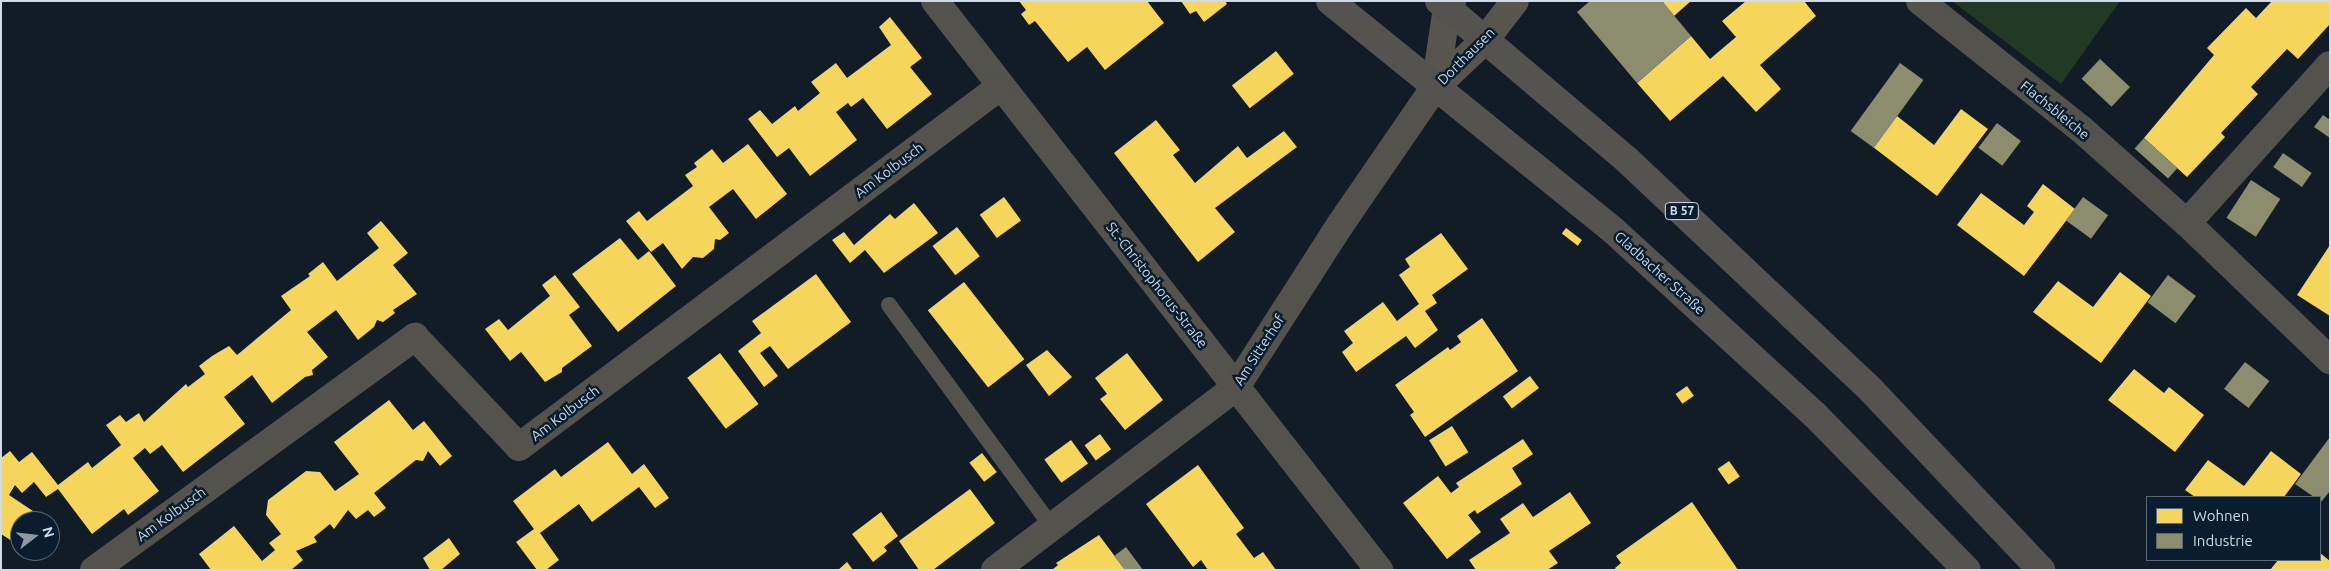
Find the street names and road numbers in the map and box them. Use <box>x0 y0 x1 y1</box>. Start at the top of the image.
street label: Dorthausen <box>1434 24 1498 88</box>
street label: Flachsbleiche <box>2017 77 2093 143</box>
street label: Am Kolbusch <box>851 139 927 201</box>
road number: B 57 <box>1664 202 1700 220</box>
street label: St.-Christophorus-Straße <box>1103 219 1211 351</box>
street label: Gladbacher Straße <box>1611 228 1709 318</box>
street label: Am Sitterhof <box>1230 312 1288 388</box>
street label: Am Kolbusch <box>527 382 603 444</box>
street label: Am Kolbusch <box>133 483 209 545</box>

